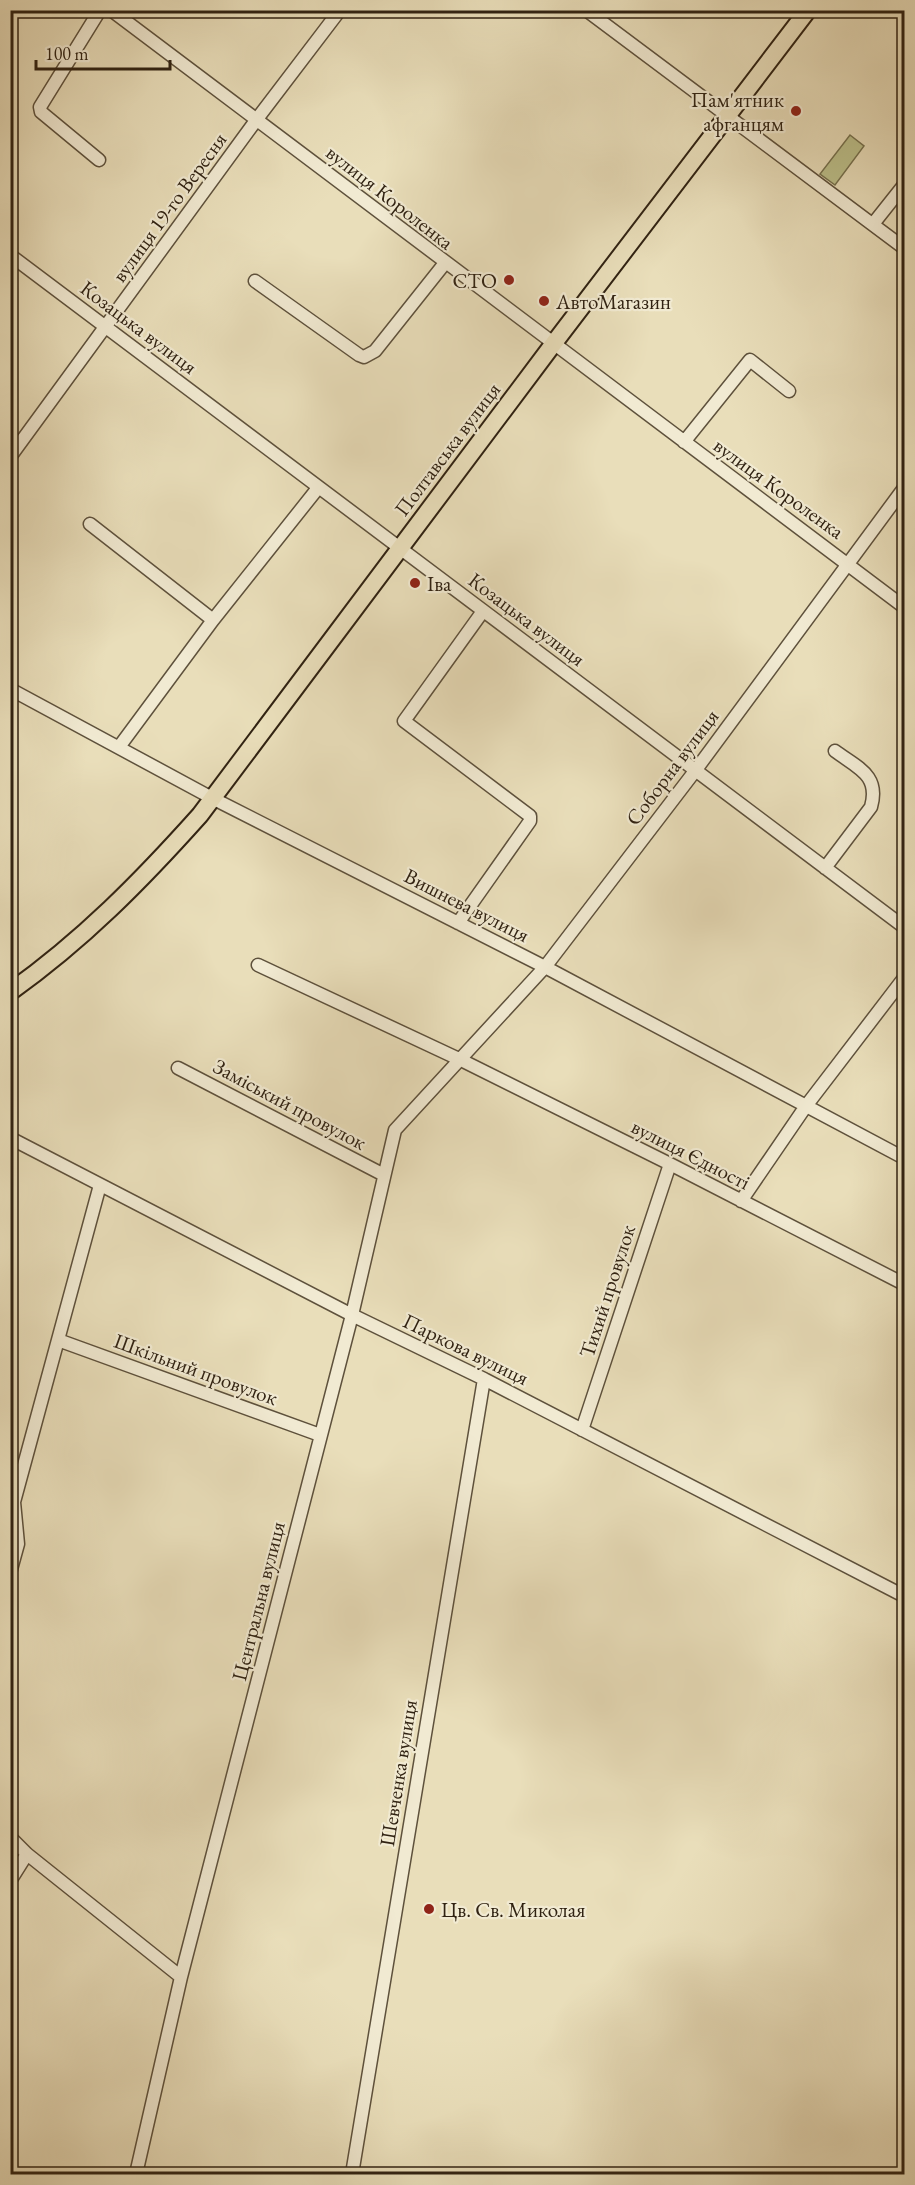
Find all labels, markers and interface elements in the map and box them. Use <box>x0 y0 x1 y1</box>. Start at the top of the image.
scale bar <box>36 33 170 71</box>
text: 100 m <box>45 42 89 65</box>
place label: Пам'ятник афганцям <box>691 86 784 137</box>
marker: Пам'ятник афганцям <box>789 104 803 118</box>
street label: вулиця 19-го Вересня <box>106 127 232 287</box>
street label: вулиця Короленка <box>321 139 460 256</box>
place label: СТО <box>452 267 497 294</box>
marker: СТО <box>502 273 516 287</box>
street label: Козацька вулиця <box>75 274 203 380</box>
place label: АвтоМагазин <box>555 288 671 315</box>
marker: АвтоМагазин <box>537 294 551 308</box>
street label: Полтавська вулиця <box>388 377 506 521</box>
street label: вулиця Короленка <box>708 432 850 545</box>
street label: Козацька вулиця <box>463 566 591 672</box>
place label: Іва <box>427 570 452 597</box>
marker: Іва <box>408 576 422 590</box>
street label: Соборна вулиця <box>619 703 725 831</box>
street label: Вишнева вулиця <box>400 862 534 948</box>
street label: Заміський провулок <box>209 1052 371 1156</box>
street label: вулиця Єдності <box>627 1113 755 1195</box>
street label: Тихий провулок <box>573 1221 641 1361</box>
street label: Паркова вулиця <box>399 1307 533 1391</box>
street label: Шкільний провулок <box>111 1327 281 1411</box>
street label: Центральна вулиця <box>225 1518 291 1684</box>
street label: Шевченка вулиця <box>373 1698 423 1848</box>
place label: Цв. Св. Миколая <box>441 1896 585 1923</box>
marker: Цв. Св. Миколая <box>422 1902 436 1916</box>

